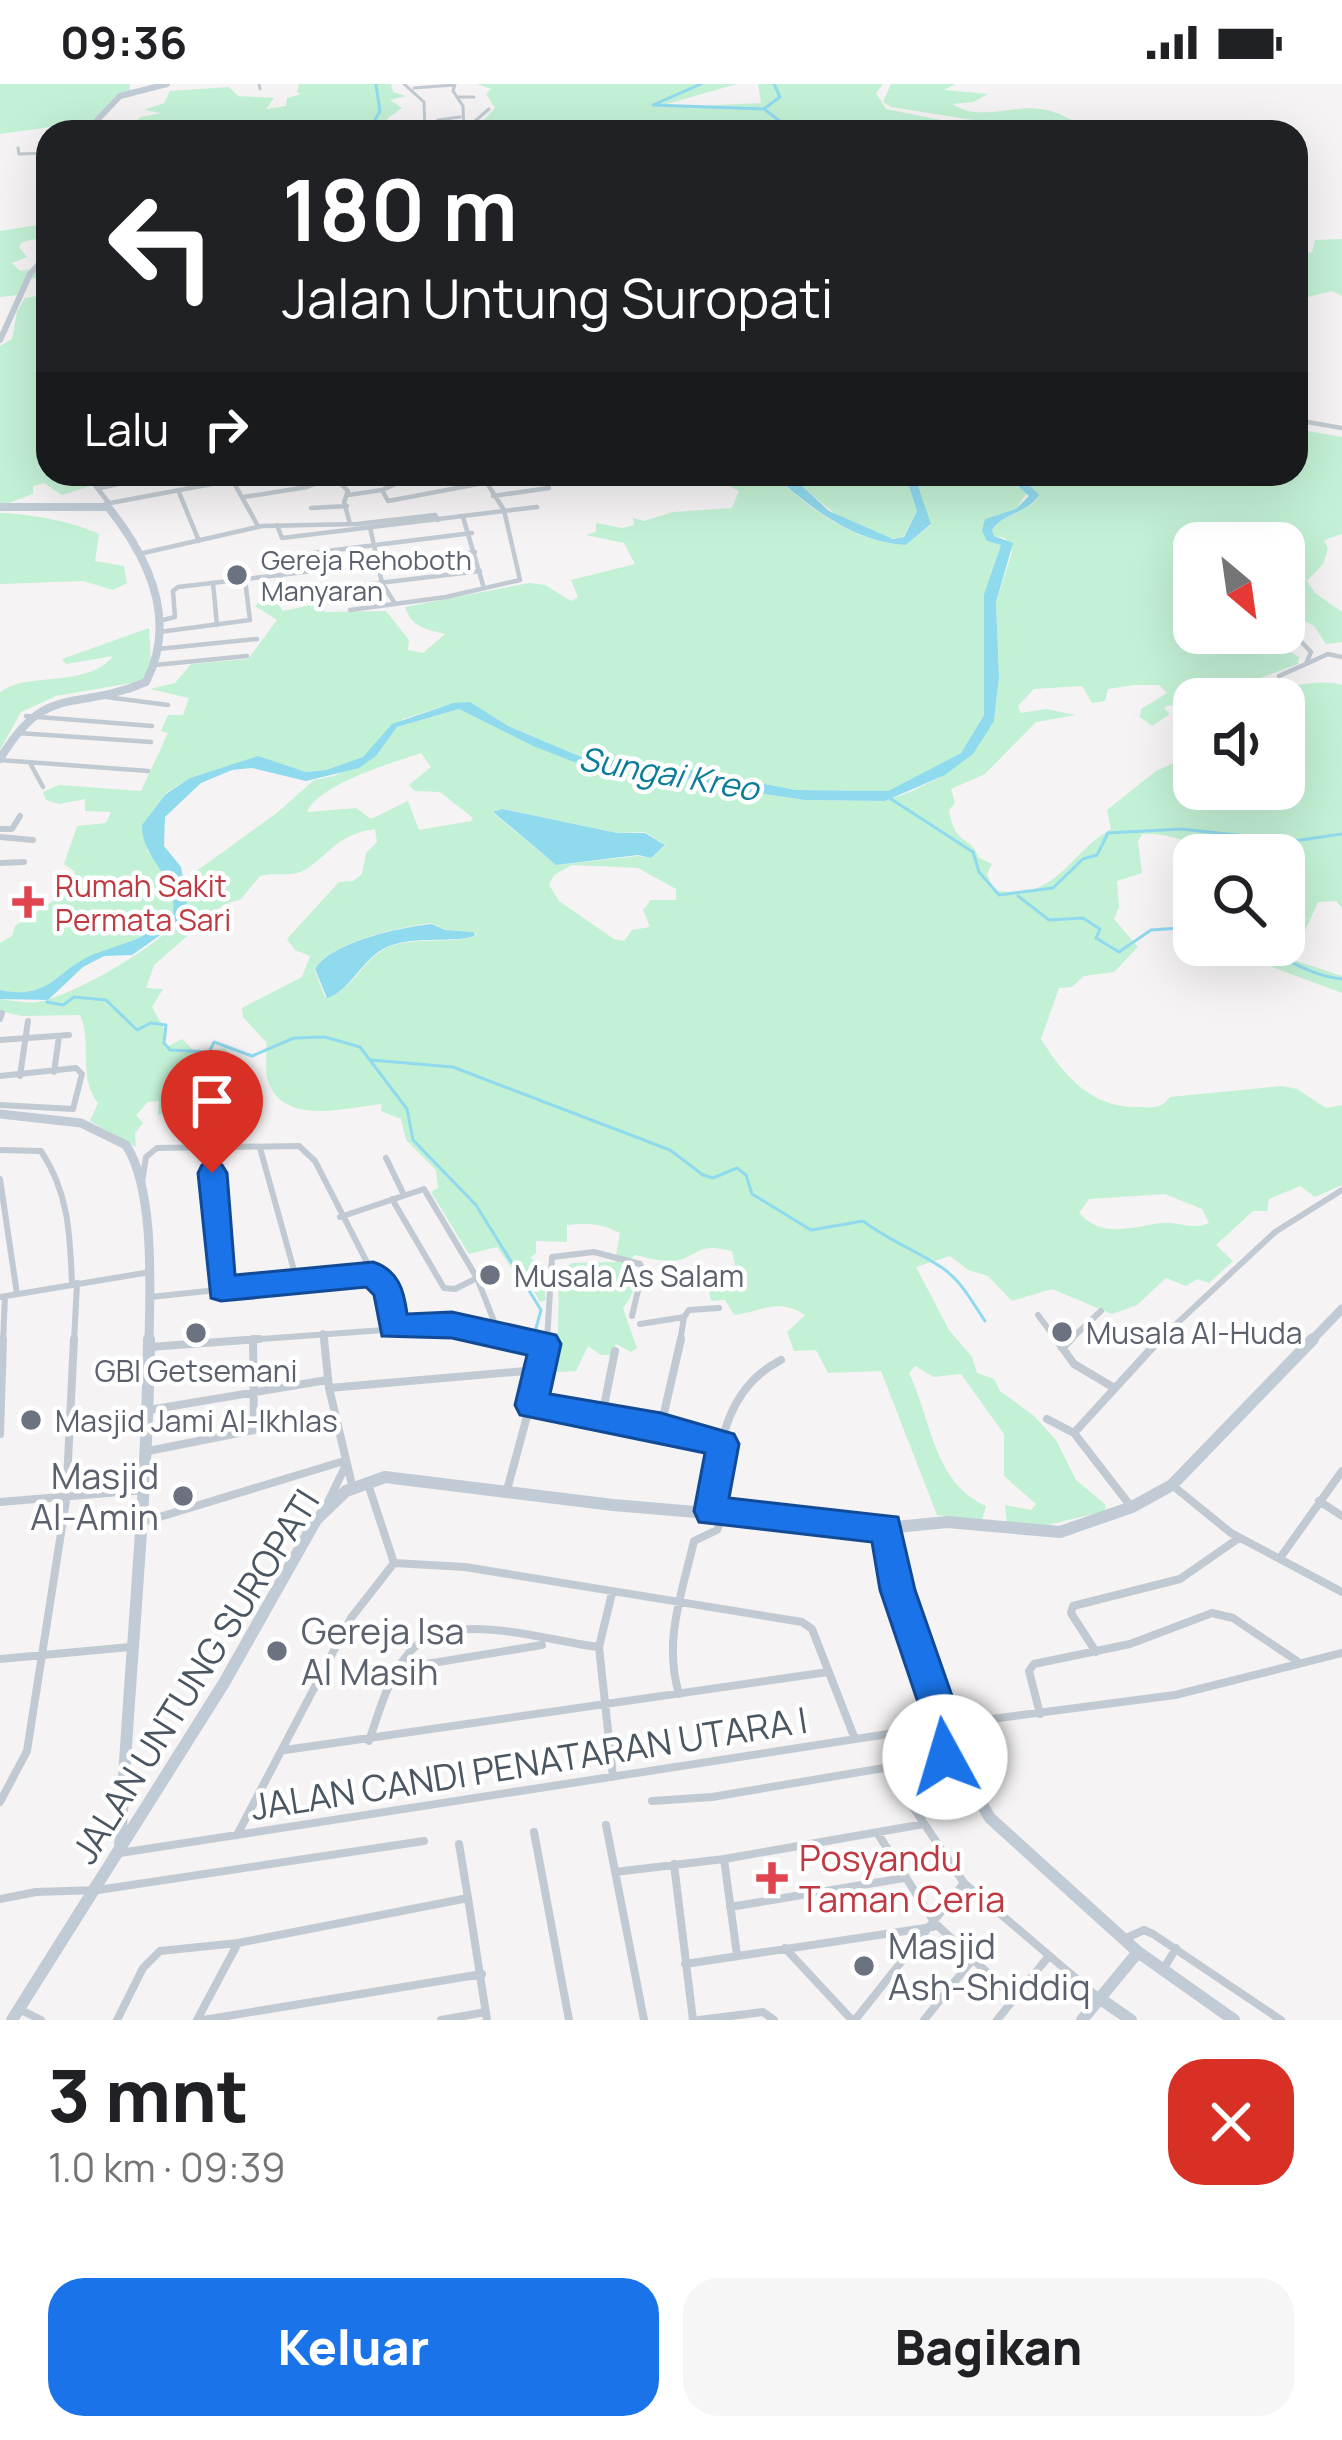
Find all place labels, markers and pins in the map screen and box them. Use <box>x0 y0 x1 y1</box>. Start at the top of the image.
place label: Gereja Rehoboth Manyaran <box>261 541 472 609</box>
marker: Gereja Rehoboth Manyaran <box>224 562 250 588</box>
place label: Rumah Sakit Permata Sari <box>55 865 231 940</box>
marker: Rumah Sakit Permata Sari <box>12 886 44 918</box>
pin <box>161 1050 263 1173</box>
place label: Musala As Salam <box>514 1255 744 1296</box>
marker: Musala As Salam <box>477 1262 503 1288</box>
place label: Musala Al-Huda <box>1086 1312 1303 1353</box>
marker: Musala Al-Huda <box>1049 1319 1075 1345</box>
marker: GBI Getsemani <box>183 1320 209 1346</box>
place label: GBI Getsemani <box>94 1350 298 1391</box>
place label: Masjid Jami Al-Ikhlas <box>55 1400 338 1441</box>
marker: Masjid Jami Al-Ikhlas <box>18 1407 44 1433</box>
place label: Masjid Al-Amin <box>30 1451 159 1541</box>
marker: Masjid Al-Amin <box>170 1483 196 1509</box>
place label: Gereja Isa Al Masih <box>301 1606 465 1696</box>
marker: Gereja Isa Al Masih <box>264 1638 290 1664</box>
place label: Posyandu Taman Ceria <box>799 1833 1005 1923</box>
marker: Posyandu Taman Ceria <box>756 1862 788 1894</box>
place label: Masjid Ash-Shiddiq <box>888 1921 1091 2011</box>
marker: Masjid Ash-Shiddiq <box>851 1953 877 1979</box>

